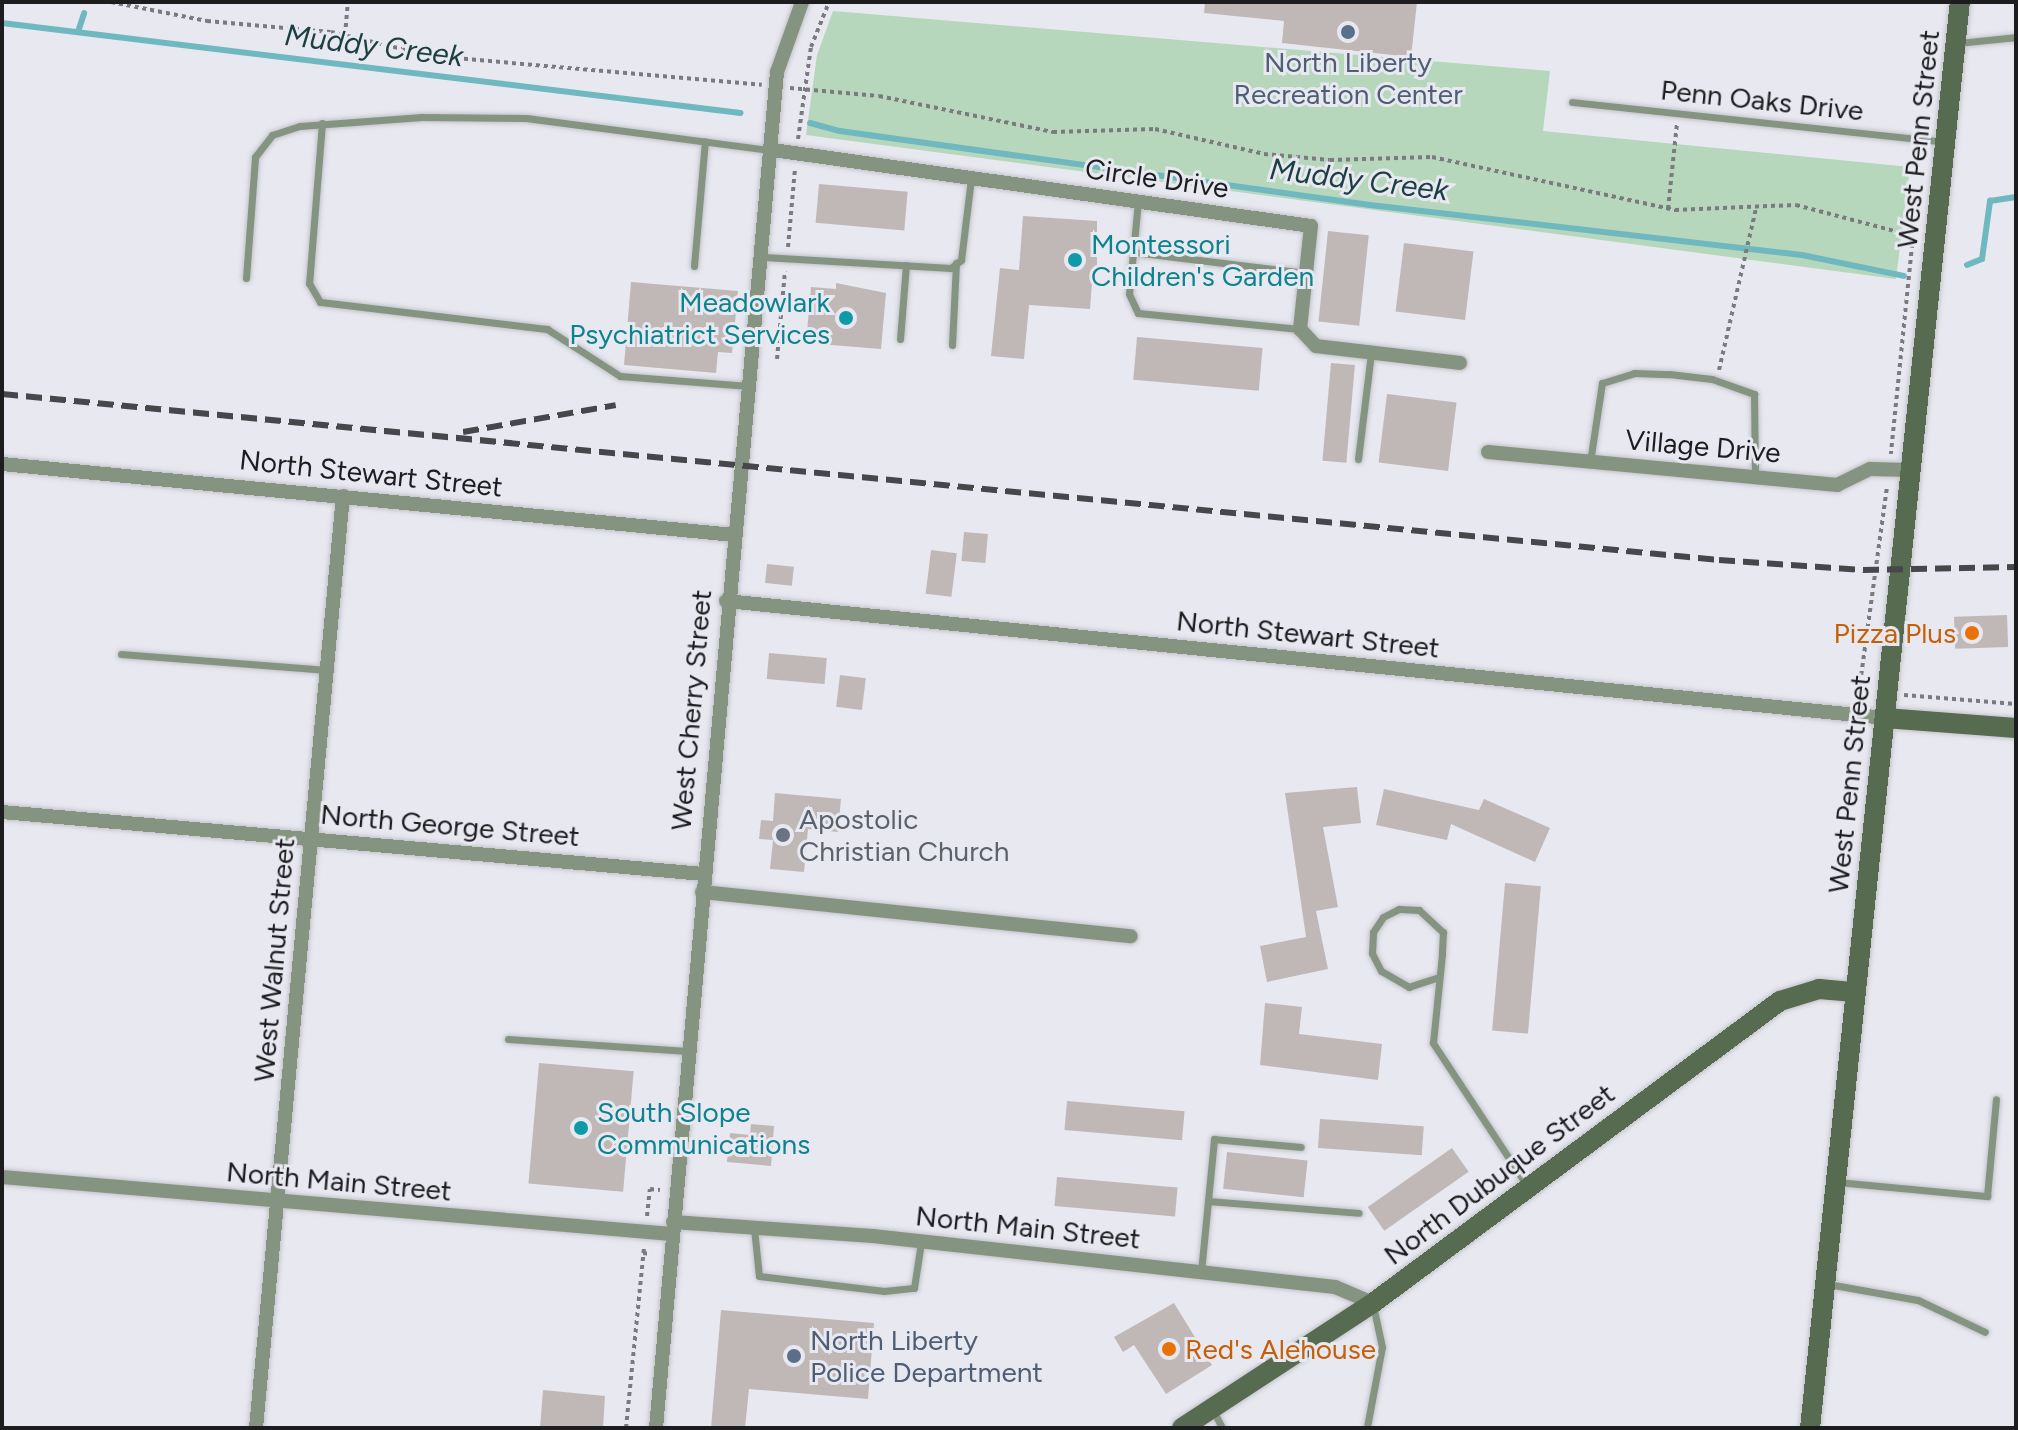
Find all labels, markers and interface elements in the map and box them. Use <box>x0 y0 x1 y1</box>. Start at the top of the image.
water label: Muddy Creek <box>283 17 465 75</box>
marker: North Liberty Recreation Center <box>1339 23 1357 41</box>
street label: West Penn Street <box>1890 28 1946 250</box>
place label: North Liberty Recreation Center <box>1233 45 1463 111</box>
street label: Penn Oaks Drive <box>1659 73 1865 127</box>
street label: Circle Drive <box>1083 151 1231 205</box>
water label: Muddy Creek <box>1268 151 1450 209</box>
place label: Montessori Children's Garden <box>1091 227 1314 293</box>
marker: Montessori Children's Garden <box>1066 251 1084 269</box>
place label: Meadowlark Psychiatrict Services <box>569 285 830 351</box>
marker: Meadowlark Psychiatrict Services <box>837 309 855 327</box>
street label: Village Drive <box>1624 422 1782 470</box>
street label: North Stewart Street <box>238 442 504 504</box>
street label: West Cherry Street <box>664 588 718 832</box>
street label: North Stewart Street <box>1175 603 1441 665</box>
place label: Pizza Plus <box>1834 616 1956 650</box>
marker: Pizza Plus <box>1963 624 1981 642</box>
street label: West Penn Street <box>1821 673 1877 895</box>
street label: North George Street <box>319 797 581 853</box>
place label: Apostolic Christian Church <box>799 802 1009 868</box>
marker: Apostolic Christian Church <box>774 826 792 844</box>
street label: West Walnut Street <box>247 837 301 1083</box>
street label: North Dubuque Street <box>1377 1076 1621 1272</box>
place label: South Slope Communications <box>597 1095 810 1161</box>
marker: South Slope Communications <box>572 1119 590 1137</box>
street label: North Main Street <box>225 1154 453 1208</box>
street label: North Main Street <box>914 1198 1142 1256</box>
place label: North Liberty Police Department <box>810 1323 1043 1389</box>
place label: Red's Alehouse <box>1185 1332 1376 1366</box>
marker: Red's Alehouse <box>1160 1340 1178 1358</box>
marker: North Liberty Police Department <box>785 1347 803 1365</box>

